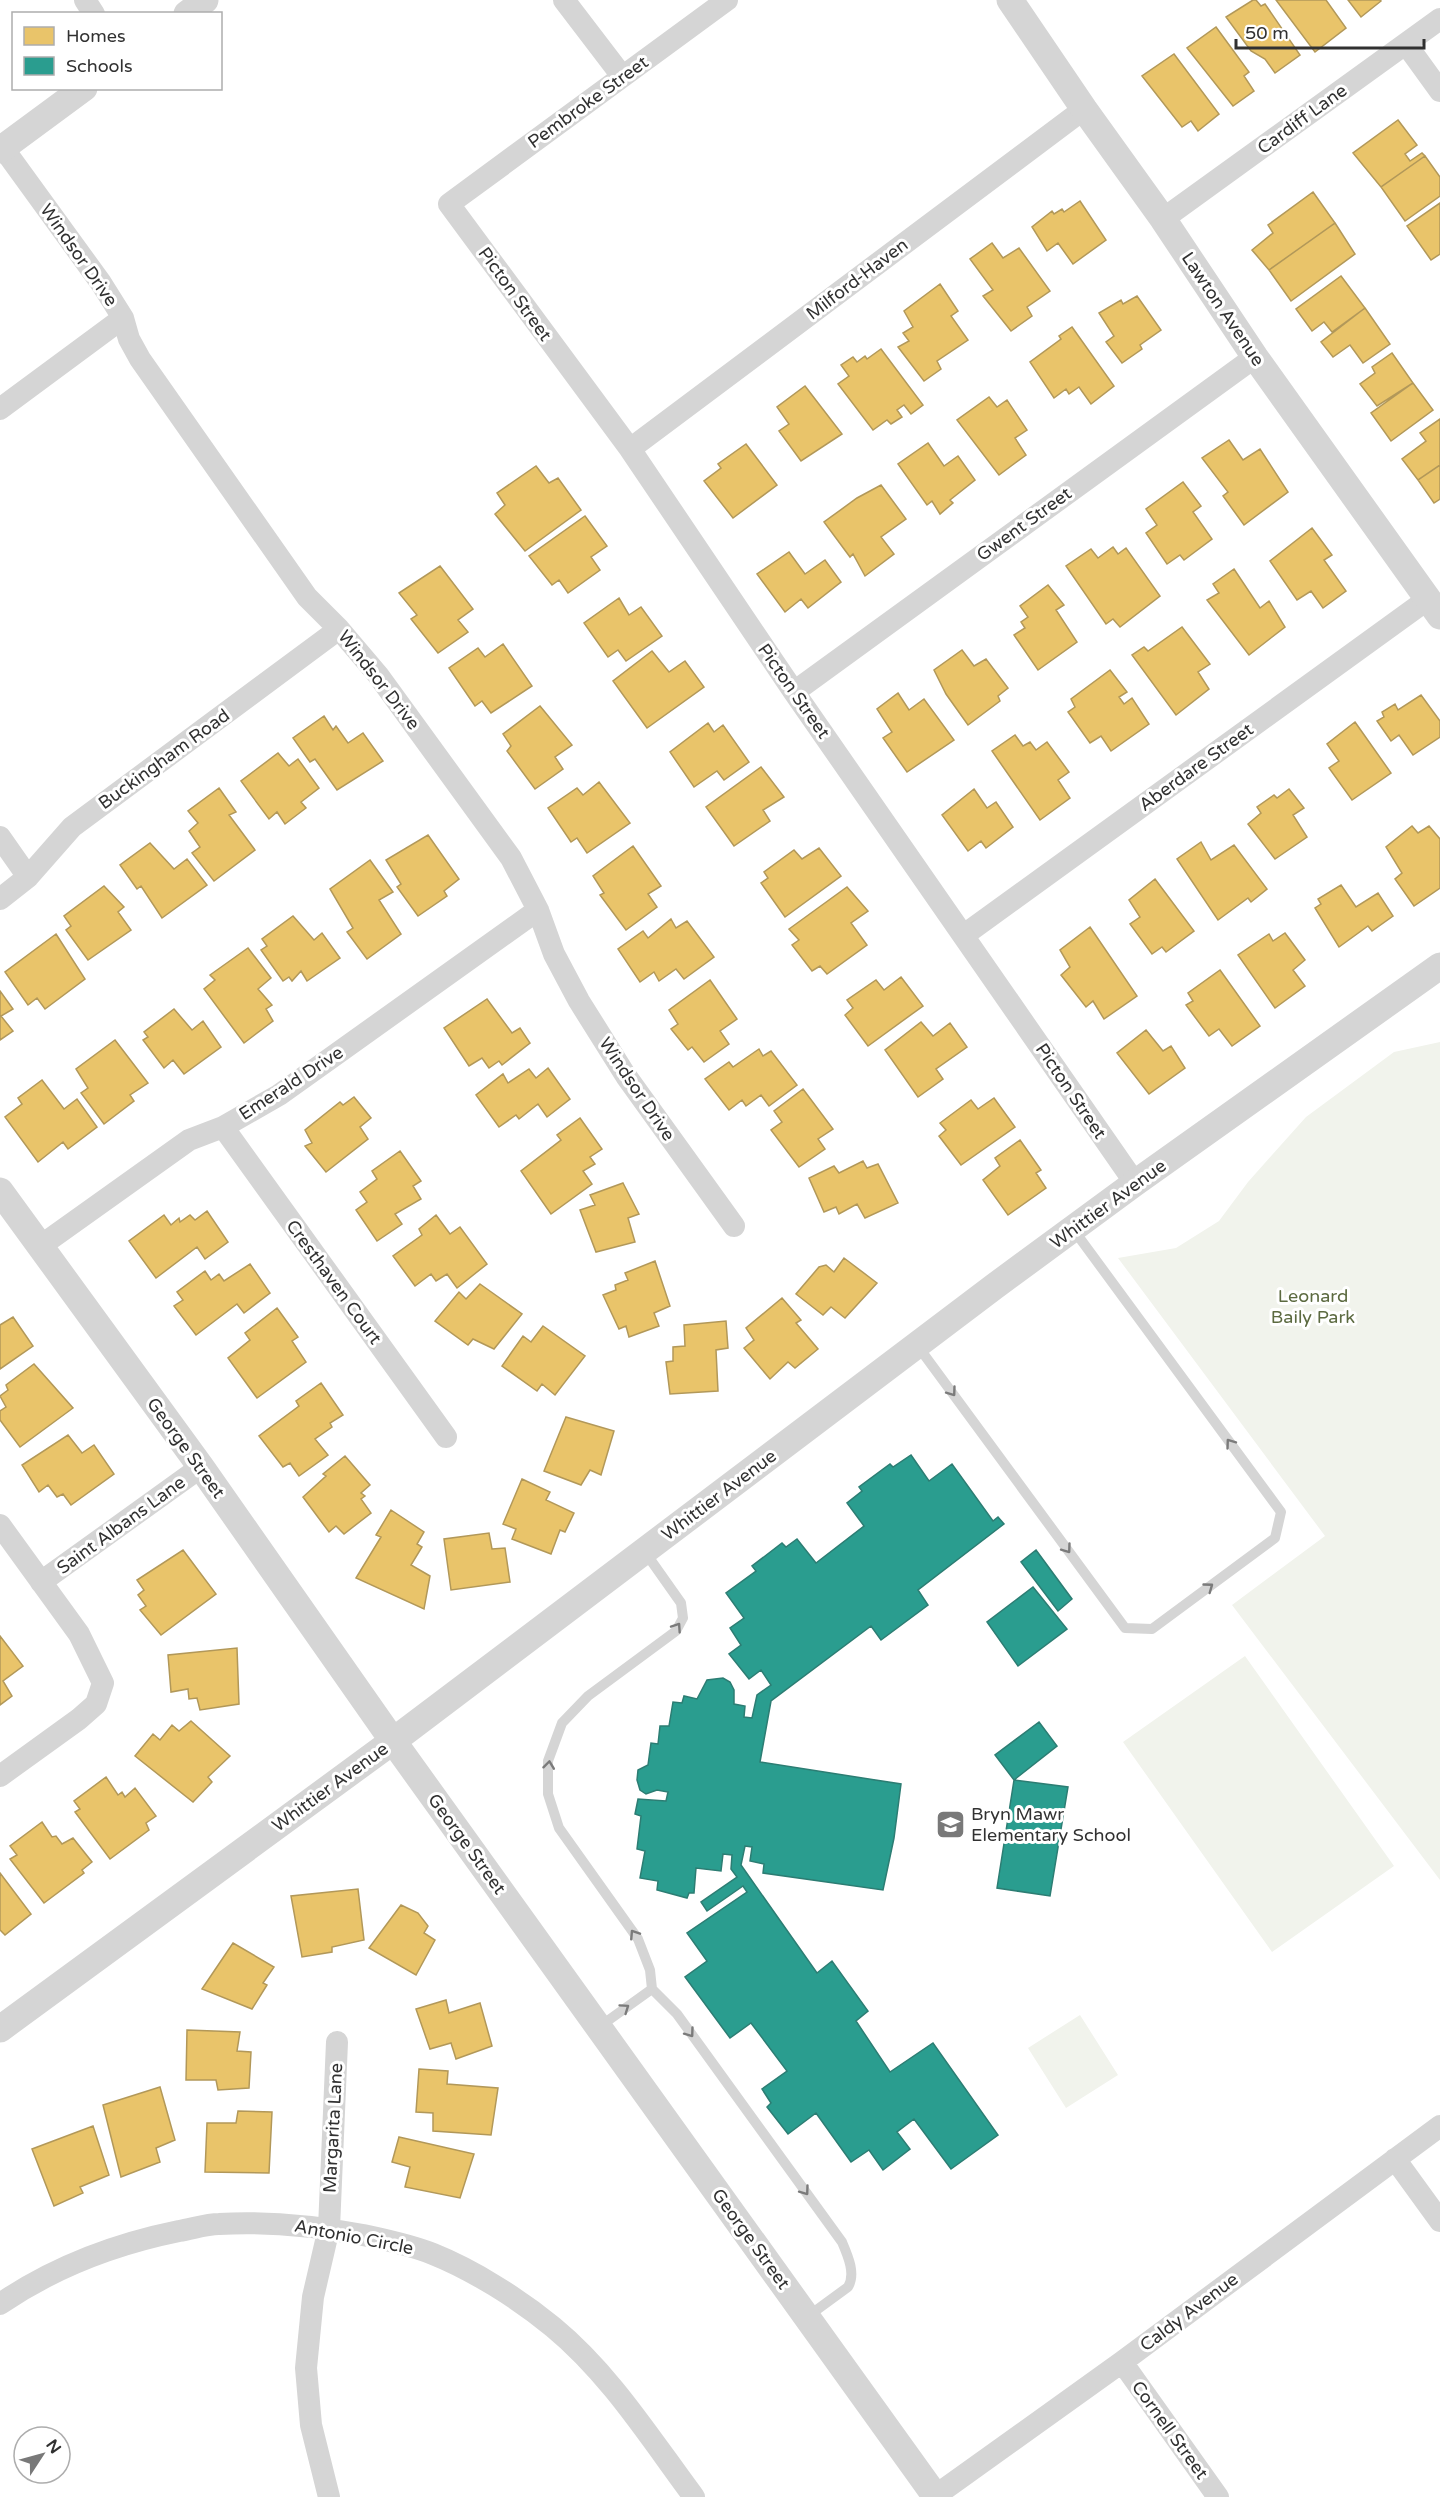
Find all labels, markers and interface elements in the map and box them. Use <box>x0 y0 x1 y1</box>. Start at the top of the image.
legend <box>12 12 222 90</box>
scale bar <box>1236 12 1424 50</box>
text: 50 m <box>1245 22 1289 44</box>
text: Homes <box>66 25 126 47</box>
street label: Pembroke Street <box>524 51 653 153</box>
text: Schools <box>66 55 133 77</box>
street label: Cardiff Lane <box>1253 79 1351 159</box>
street label: Windsor Drive <box>35 199 123 311</box>
street label: Milford-Haven <box>802 234 912 324</box>
street label: Picton Street <box>474 243 557 345</box>
street label: Lawton Avenue <box>1177 248 1269 370</box>
street label: Gwent Street <box>972 482 1076 566</box>
street label: Windsor Drive <box>333 626 425 734</box>
street label: Picton Street <box>753 639 835 743</box>
street label: Buckingham Road <box>94 704 234 814</box>
street label: Aberdare Street <box>1135 718 1258 816</box>
street label: Windsor Drive <box>594 1033 680 1145</box>
street label: Picton Street <box>1031 1039 1111 1143</box>
street label: Emerald Drive <box>235 1041 347 1125</box>
street label: Whittier Avenue <box>1046 1155 1170 1253</box>
street label: Cresthaven Court <box>281 1215 387 1349</box>
park label: Leonard Baily Park <box>1271 1285 1355 1328</box>
one-way arrow <box>945 1386 956 1397</box>
street label: George Street <box>142 1393 230 1503</box>
one-way arrow <box>1226 1438 1237 1449</box>
street label: Whittier Avenue <box>657 1445 781 1545</box>
street label: Saint Albans Lane <box>53 1471 189 1579</box>
one-way arrow <box>1060 1543 1071 1554</box>
one-way arrow <box>1202 1583 1213 1594</box>
one-way arrow <box>669 1623 680 1634</box>
street label: Whittier Avenue <box>268 1738 392 1836</box>
one-way arrow <box>542 1760 555 1770</box>
street label: George Street <box>423 1789 511 1899</box>
place label: Bryn Mawr Elementary School <box>971 1803 1131 1846</box>
school or university icon: Bryn Mawr Elementary School <box>934 1808 966 1840</box>
one-way arrow <box>630 1930 641 1941</box>
one-way arrow <box>618 2004 629 2015</box>
one-way arrow <box>683 2026 694 2037</box>
street label: Margarita Lane <box>319 2062 347 2194</box>
street label: George Street <box>707 2184 795 2294</box>
one-way arrow <box>797 2184 808 2195</box>
street label: Antonio Circle <box>293 2215 415 2259</box>
street label: Caldy Avenue <box>1136 2268 1242 2356</box>
street label: Cornell Street <box>1127 2376 1213 2484</box>
north arrow <box>12 2425 72 2485</box>
text: N <box>41 2436 65 2458</box>

